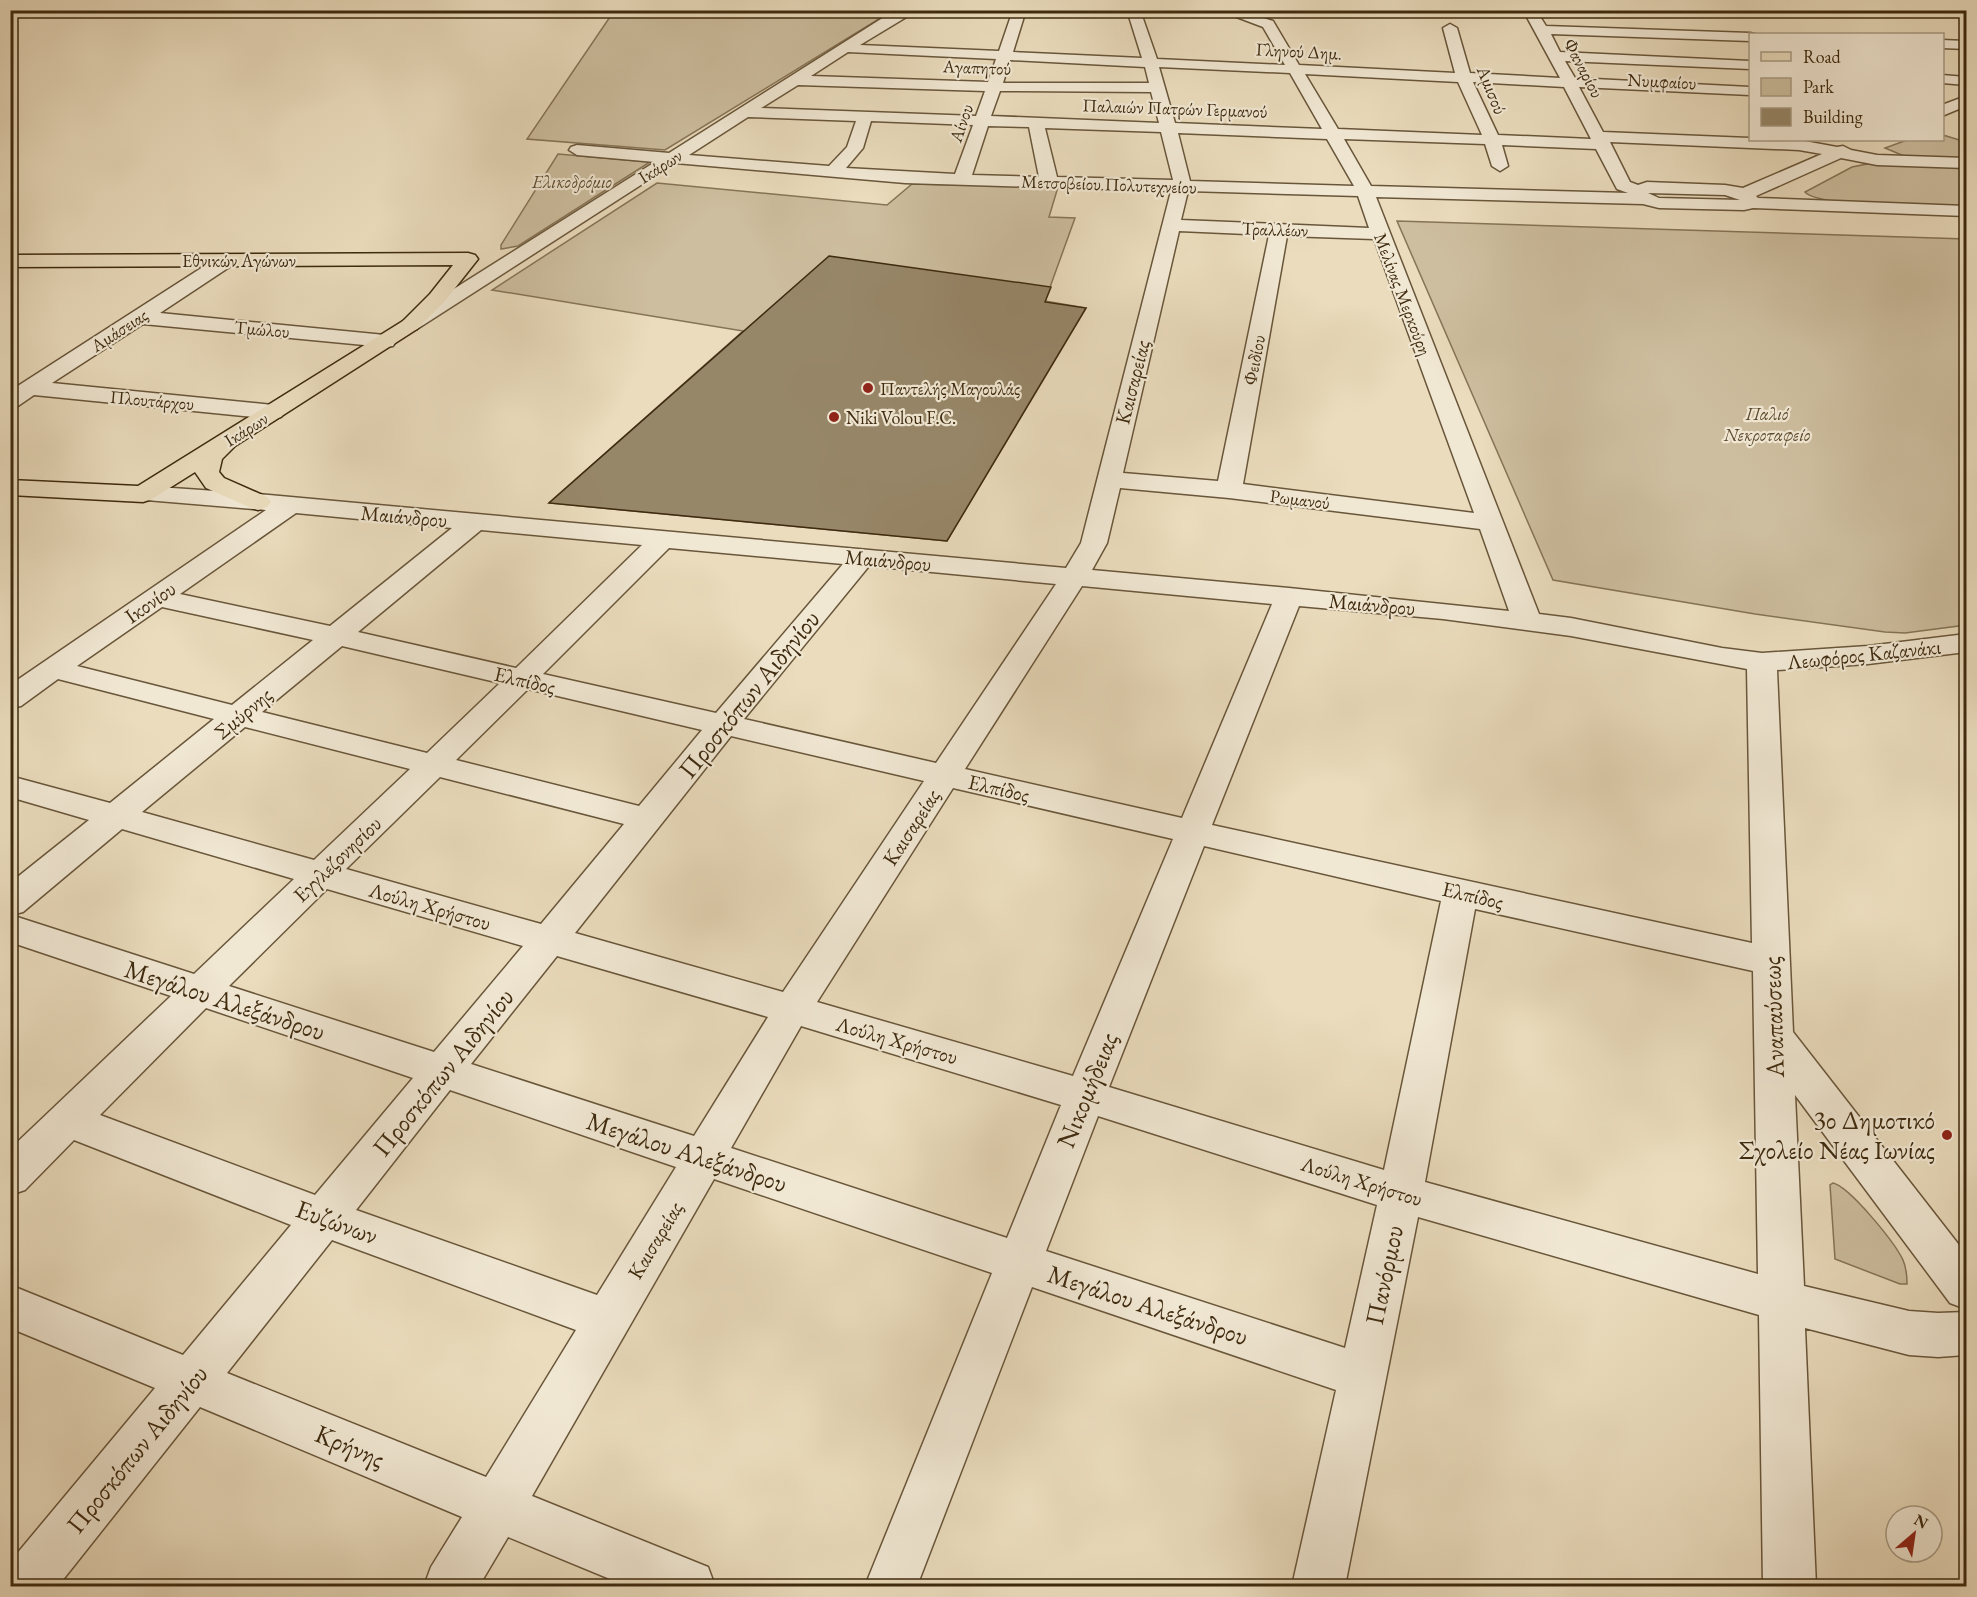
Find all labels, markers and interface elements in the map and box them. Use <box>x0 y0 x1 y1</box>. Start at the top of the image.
legend <box>1749 33 1944 141</box>
street label: Φαναρίου <box>1559 34 1609 102</box>
street label: Γληνού Δημ. <box>1255 37 1343 65</box>
text: Road <box>1803 45 1842 68</box>
street label: Αγαπητού <box>941 54 1012 80</box>
street label: Αμισού <box>1472 62 1512 118</box>
street label: Νυμφαίου <box>1627 68 1697 94</box>
text: Park <box>1803 75 1834 98</box>
street label: Παλαιών Πατρών Γερμανού <box>1082 93 1268 123</box>
street label: Αίνου <box>943 101 978 146</box>
text: Building <box>1803 105 1863 128</box>
street label: Ικάρων <box>634 144 686 188</box>
street label: Μετσοβείου Πολυτεχνείου <box>1021 169 1197 199</box>
park label: Ελικοδρόμιο <box>531 170 612 193</box>
street label: Τραλλέων <box>1241 216 1309 242</box>
street label: Μελίνας Μερκούρη <box>1369 229 1437 359</box>
street label: Εθνικών Αγώνων <box>182 249 296 272</box>
street label: Αμάσειας <box>85 303 152 357</box>
street label: Τμώλου <box>233 315 291 343</box>
street label: Φειδίου <box>1238 333 1270 387</box>
street label: Καισαρείας <box>1108 337 1156 427</box>
place label: Παντελής Μαγουλάς <box>880 377 1020 400</box>
marker: Παντελής Μαγουλάς <box>861 381 875 395</box>
street label: Πλουτάρχου <box>109 385 195 415</box>
park label: Παλιό Νεκροταφείο <box>1723 402 1810 446</box>
place label: Niki Volou F.C. <box>846 406 956 429</box>
street label: Ικάρων <box>220 407 272 451</box>
marker: Niki Volou F.C. <box>827 410 841 424</box>
street label: Ρωμανού <box>1269 484 1331 514</box>
street label: Μαιάνδρου <box>360 499 448 533</box>
street label: Μαιάνδρου <box>844 543 932 577</box>
street label: Ικονίου <box>119 575 181 629</box>
street label: Μαιάνδρου <box>1328 587 1416 621</box>
street label: Προσκόπων Αιδηνίου <box>671 603 827 785</box>
street label: Λεωφόρος Καζανάκι <box>1785 632 1942 676</box>
street label: Ελπίδος <box>492 660 558 700</box>
street label: Σμύρνης <box>208 681 278 745</box>
street label: Ελπίδος <box>966 768 1032 808</box>
street label: Καισαρείας <box>876 784 946 870</box>
street label: Εγγλεζονησίου <box>287 810 387 908</box>
street label: Λούλη Χρήστου <box>365 875 494 936</box>
street label: Ελπίδος <box>1440 875 1506 915</box>
street label: Μεγάλου Αλεξάνδρου <box>121 952 329 1048</box>
street label: Αναπαύσεως <box>1754 956 1792 1079</box>
street label: Προσκόπων Αιδηνίου <box>365 981 521 1163</box>
street label: Λούλη Χρήστου <box>832 1009 961 1070</box>
street label: Νικομήδειας <box>1048 1027 1126 1153</box>
place label: 3ο Δημοτικό Σχολείο Νέας Ιωνίας <box>1739 1103 1935 1167</box>
street label: Μεγάλου Αλεξάνδρου <box>583 1104 791 1200</box>
marker: 3ο Δημοτικό Σχολείο Νέας Ιωνίας <box>1940 1128 1954 1142</box>
street label: Λούλη Χρήστου <box>1297 1149 1426 1212</box>
street label: Ευζώνων <box>291 1192 383 1252</box>
street label: Καισαρείας <box>621 1196 689 1284</box>
street label: Πανόρμου <box>1357 1222 1411 1328</box>
street label: Μεγάλου Αλεξάνδρου <box>1044 1257 1252 1353</box>
street label: Προσκόπων Αιδηνίου <box>59 1358 215 1540</box>
street label: Κρήνης <box>310 1416 390 1476</box>
north arrow <box>1884 1504 1944 1564</box>
text: N <box>1910 1509 1932 1534</box>

